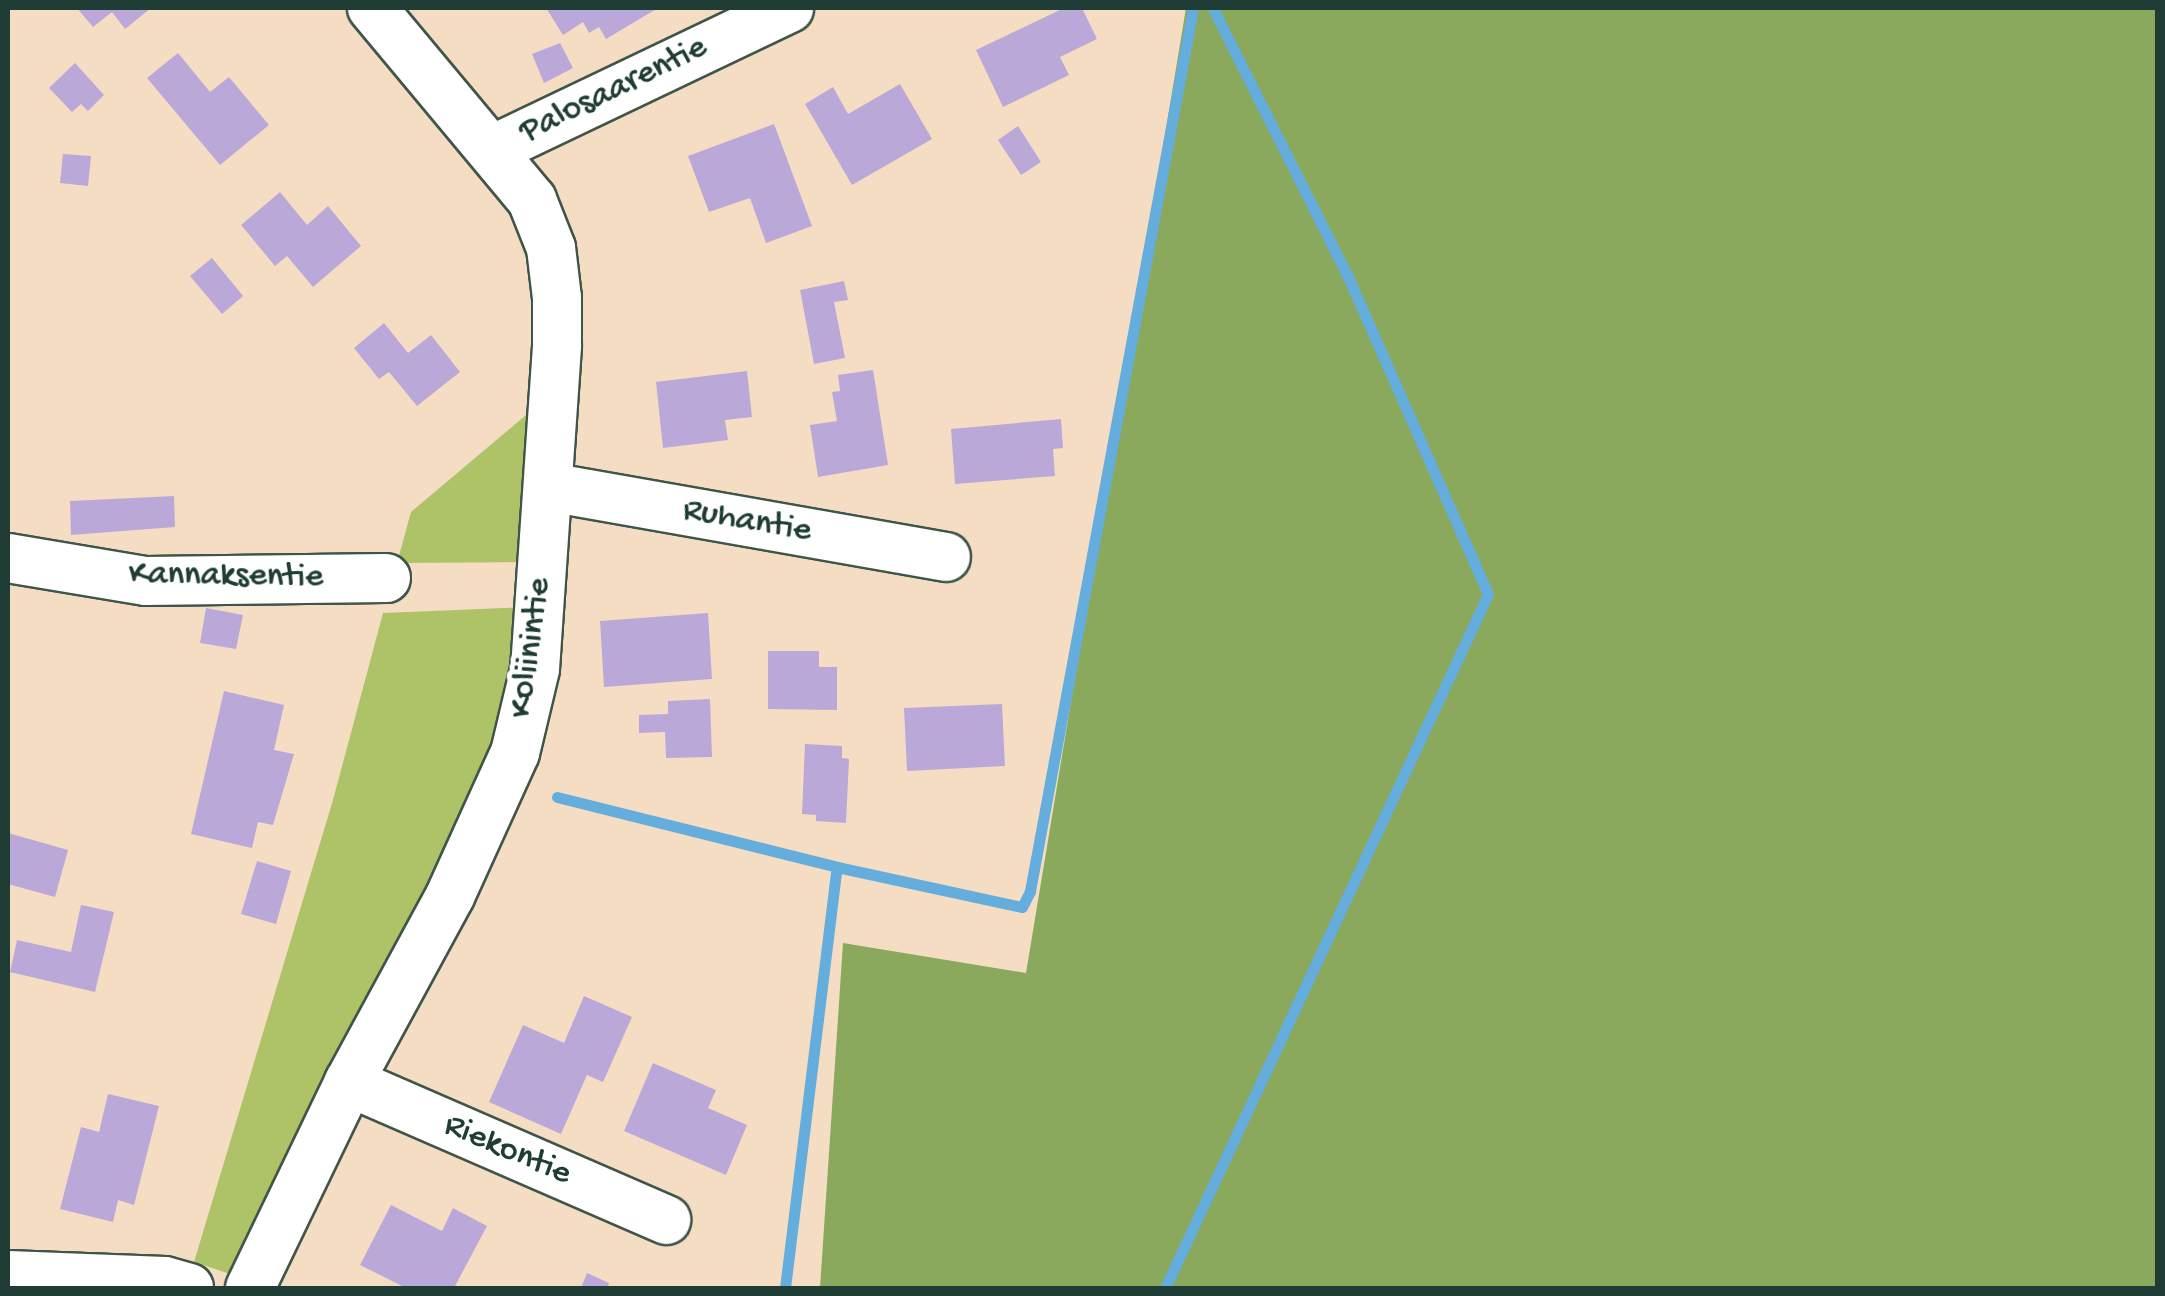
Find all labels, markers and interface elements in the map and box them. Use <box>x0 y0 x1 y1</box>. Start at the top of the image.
street label: Palosaarentie <box>513 28 715 154</box>
street label: Ruhantie <box>680 490 814 554</box>
street label: Kannaksentie <box>128 554 324 600</box>
street label: Koliinintie <box>501 575 563 721</box>
street label: Riekontie <box>437 1105 577 1197</box>

